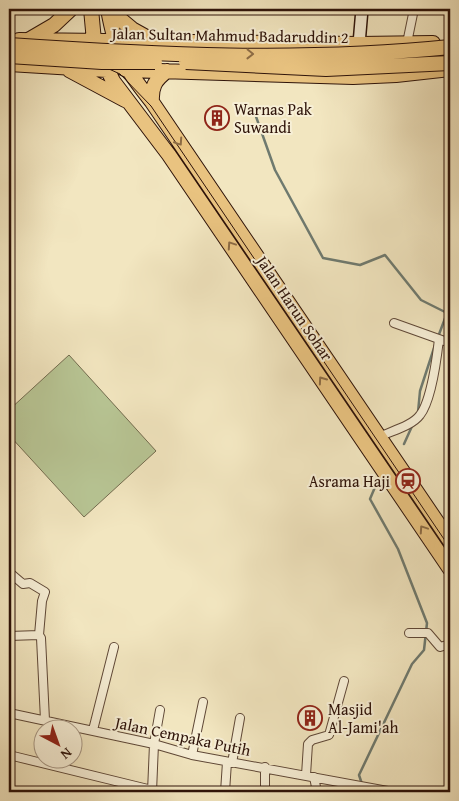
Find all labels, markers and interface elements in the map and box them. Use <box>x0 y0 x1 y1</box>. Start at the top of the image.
street label: Jalan Sultan Mahmud Badaruddin 2 <box>109 21 349 49</box>
one-way arrow <box>246 49 254 60</box>
place label: Warnas Pak Suwandi <box>234 97 313 139</box>
building icon: Warnas Pak Suwandi <box>204 105 230 131</box>
one-way arrow <box>173 137 182 146</box>
one-way arrow <box>228 242 237 251</box>
street label: Jalan Harun Sohar <box>250 249 339 366</box>
one-way arrow <box>319 376 329 385</box>
station icon: Asrama Haji <box>395 468 421 494</box>
place label: Asrama Haji <box>309 469 391 493</box>
one-way arrow <box>420 525 429 534</box>
place label: Masjid Al-Jami'ah <box>328 697 399 739</box>
building icon: Masjid Al-Jami'ah <box>297 705 323 731</box>
street label: Jalan Cempaka Putih <box>111 709 253 762</box>
north arrow <box>32 718 82 768</box>
text: N <box>56 743 77 765</box>

